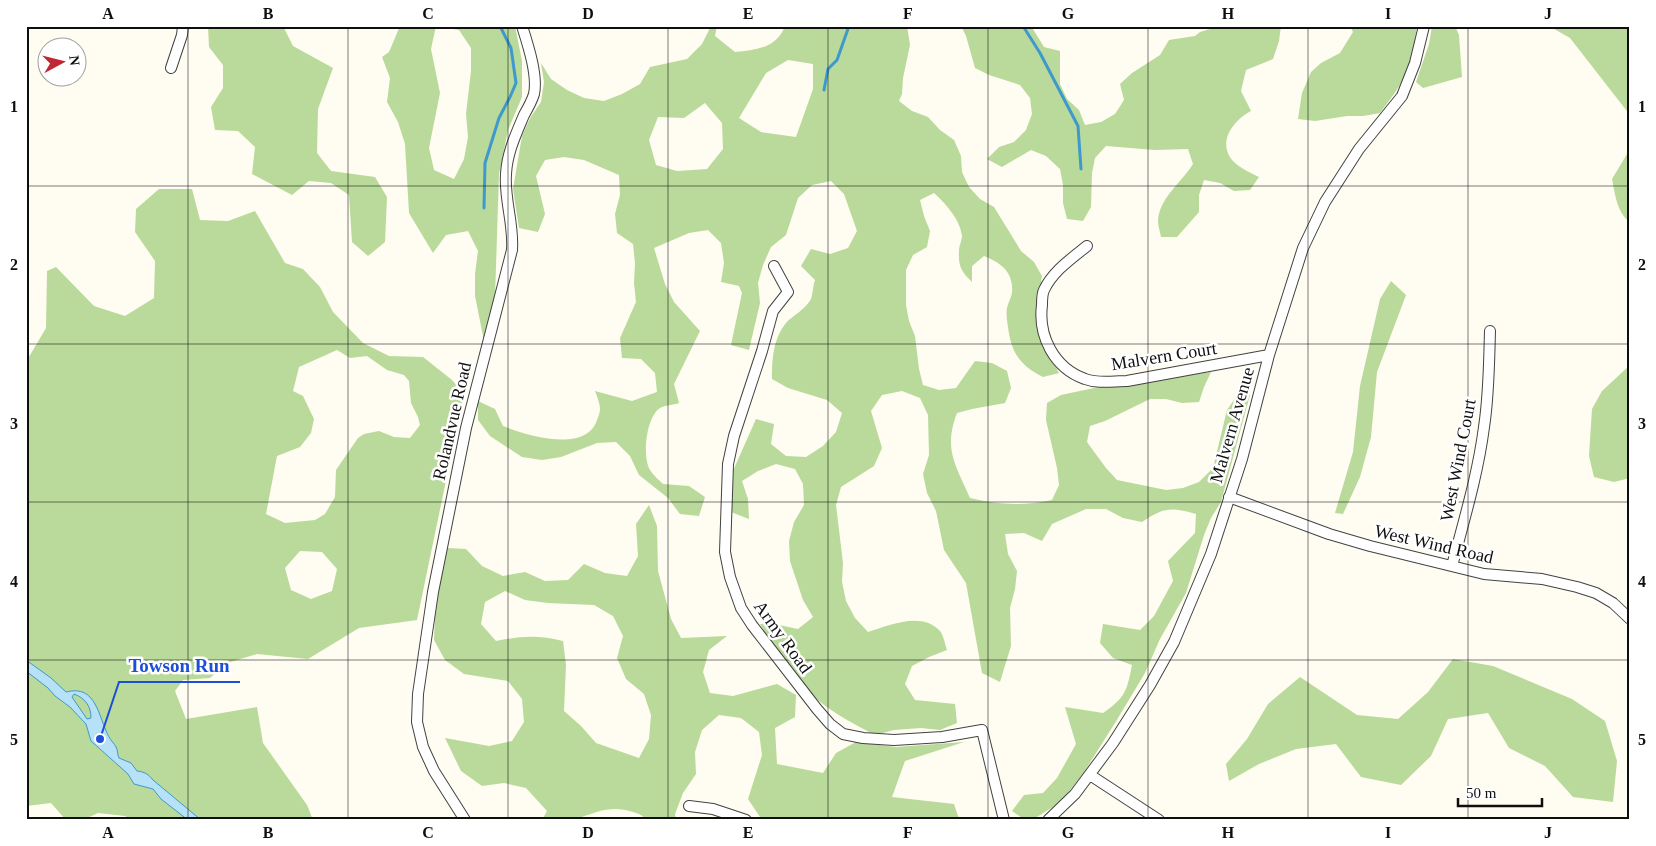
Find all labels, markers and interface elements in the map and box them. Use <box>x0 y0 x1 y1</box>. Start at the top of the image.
text: A <box>102 5 114 22</box>
text: B <box>263 5 274 22</box>
text: C <box>422 5 434 22</box>
text: D <box>582 5 594 22</box>
text: E <box>743 5 753 22</box>
text: F <box>903 5 913 22</box>
text: G <box>1062 5 1075 22</box>
text: H <box>1222 5 1235 22</box>
text: I <box>1385 5 1391 22</box>
text: J <box>1544 5 1552 22</box>
north arrow <box>38 38 88 88</box>
text: N <box>66 55 82 66</box>
text: 1 <box>10 98 18 115</box>
text: 1 <box>1638 98 1646 115</box>
text: 2 <box>10 256 18 273</box>
text: 2 <box>1638 256 1646 273</box>
street label: Malvern Court <box>1110 338 1218 374</box>
street label: Rolandvue Road <box>429 360 475 482</box>
street label: Malvern Avenue <box>1206 365 1258 485</box>
street label: West Wind Court <box>1436 397 1480 523</box>
text: 3 <box>10 415 18 432</box>
text: 3 <box>1638 415 1646 432</box>
street label: West Wind Road <box>1373 521 1495 567</box>
text: 4 <box>10 573 18 590</box>
text: 4 <box>1638 573 1646 590</box>
street label: Army Road <box>750 597 816 677</box>
callout: Towson Run <box>119 648 240 682</box>
text: Towson Run <box>128 655 230 676</box>
text: 5 <box>10 731 18 748</box>
text: 5 <box>1638 731 1646 748</box>
scale bar <box>1458 776 1542 808</box>
text: 50 m <box>1466 785 1497 801</box>
text: A <box>102 824 114 841</box>
text: B <box>263 824 274 841</box>
text: C <box>422 824 434 841</box>
text: D <box>582 824 594 841</box>
text: E <box>743 824 753 841</box>
text: F <box>903 824 913 841</box>
text: G <box>1062 824 1075 841</box>
text: H <box>1222 824 1235 841</box>
text: I <box>1385 824 1391 841</box>
text: J <box>1544 824 1552 841</box>

